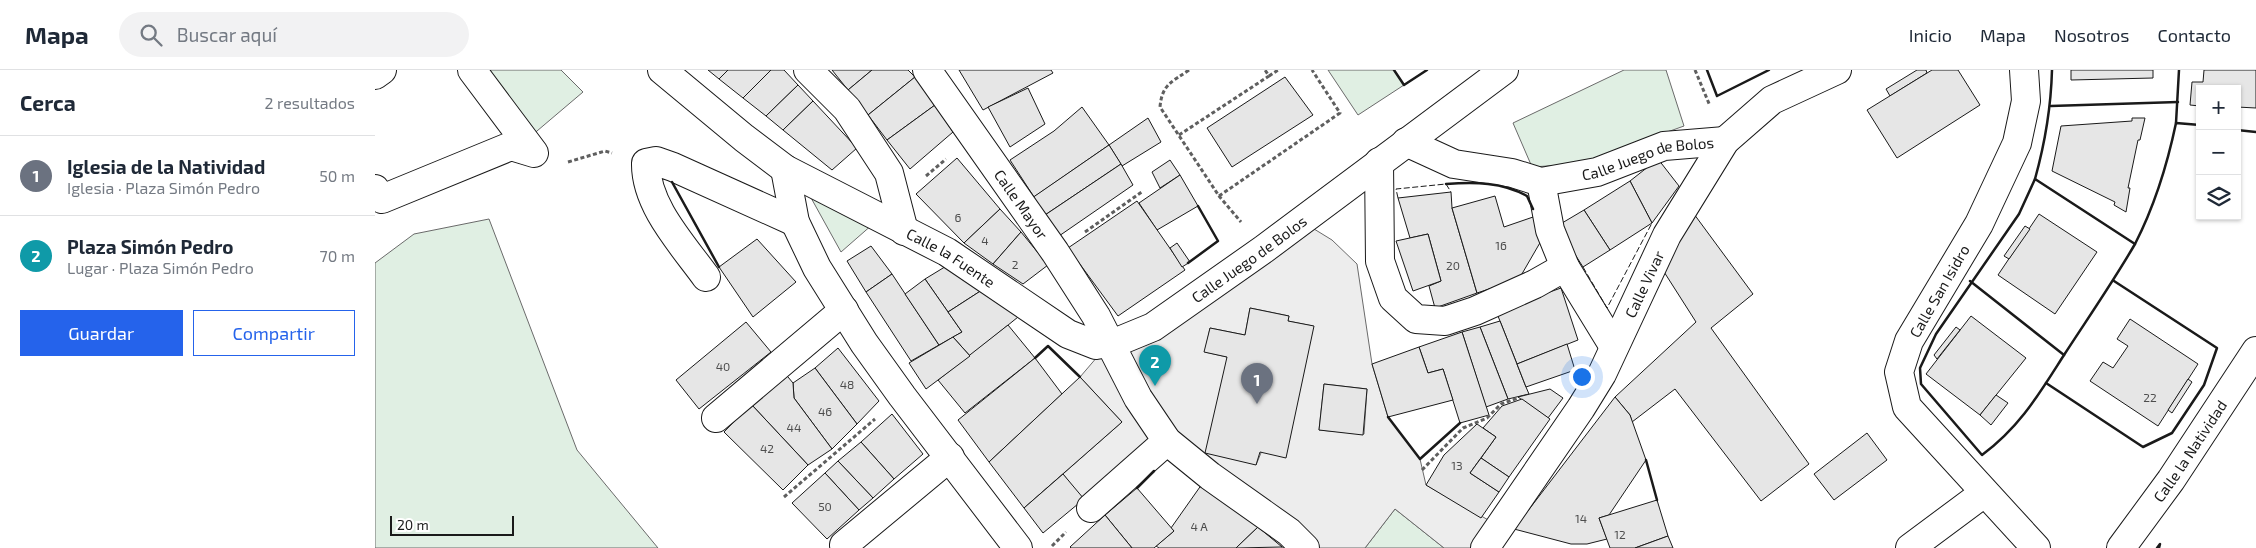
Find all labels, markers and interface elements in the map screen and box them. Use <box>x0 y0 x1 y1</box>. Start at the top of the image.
search box <box>119 12 469 57</box>
text: Mapa <box>25 20 89 49</box>
icon: search <box>137 21 165 49</box>
text: Buscar aquí <box>177 23 277 46</box>
text: Inicio <box>1909 24 1952 46</box>
text: Mapa <box>1980 24 2026 46</box>
text: Nosotros <box>2054 24 2129 46</box>
text: Contacto <box>2157 24 2231 46</box>
map controls <box>2196 85 2241 220</box>
button: + <box>2196 85 2241 130</box>
text: Cerca <box>20 90 76 115</box>
text: 2 resultados <box>264 93 355 112</box>
button: − <box>2196 130 2241 175</box>
street label: Calle Juego de Bolos <box>1580 133 1715 184</box>
text: Iglesia de la Natividad <box>67 155 265 178</box>
text: 1 <box>33 166 39 185</box>
text: 50 m <box>319 166 355 185</box>
street label: Calle Mayor <box>991 166 1052 242</box>
button: layers <box>2196 175 2241 220</box>
text: Iglesia · Plaza Simón Pedro <box>67 178 260 197</box>
house number: 6 <box>955 210 962 224</box>
street label: Calle Juego de Bolos <box>1188 211 1310 306</box>
street label: Calle la Fuente <box>904 224 999 291</box>
house number: 4 <box>981 233 989 247</box>
text: Plaza Simón Pedro <box>67 235 234 258</box>
house number: 16 <box>1495 238 1507 252</box>
street label: Calle San Isidro <box>1905 241 1973 341</box>
text: 2 <box>31 246 41 265</box>
text: 70 m <box>320 246 355 265</box>
street label: Calle Vivar <box>1621 248 1667 320</box>
house number: 2 <box>1012 257 1019 271</box>
text: Lugar · Plaza Simón Pedro <box>67 258 254 277</box>
house number: 20 <box>1446 258 1460 272</box>
button: Guardar <box>20 310 183 356</box>
button: Compartir <box>193 310 355 356</box>
pin: 2 <box>1139 345 1171 386</box>
house number: 40 <box>716 359 730 373</box>
pin: 1 <box>1241 363 1273 404</box>
your location <box>1569 364 1595 390</box>
house number: 48 <box>840 377 854 391</box>
house number: 22 <box>2143 390 2157 404</box>
street label: Calle la Natividad <box>2149 397 2230 505</box>
house number: 46 <box>818 404 832 418</box>
house number: 44 <box>787 420 801 434</box>
house number: 42 <box>760 441 774 455</box>
house number: 13 <box>1451 458 1463 472</box>
house number: 50 <box>818 499 832 513</box>
house number: 14 <box>1575 511 1587 525</box>
scale bar <box>390 513 514 536</box>
text: 20 m <box>397 516 429 533</box>
house number: 4 A <box>1190 519 1208 533</box>
house number: 12 <box>1614 527 1626 541</box>

